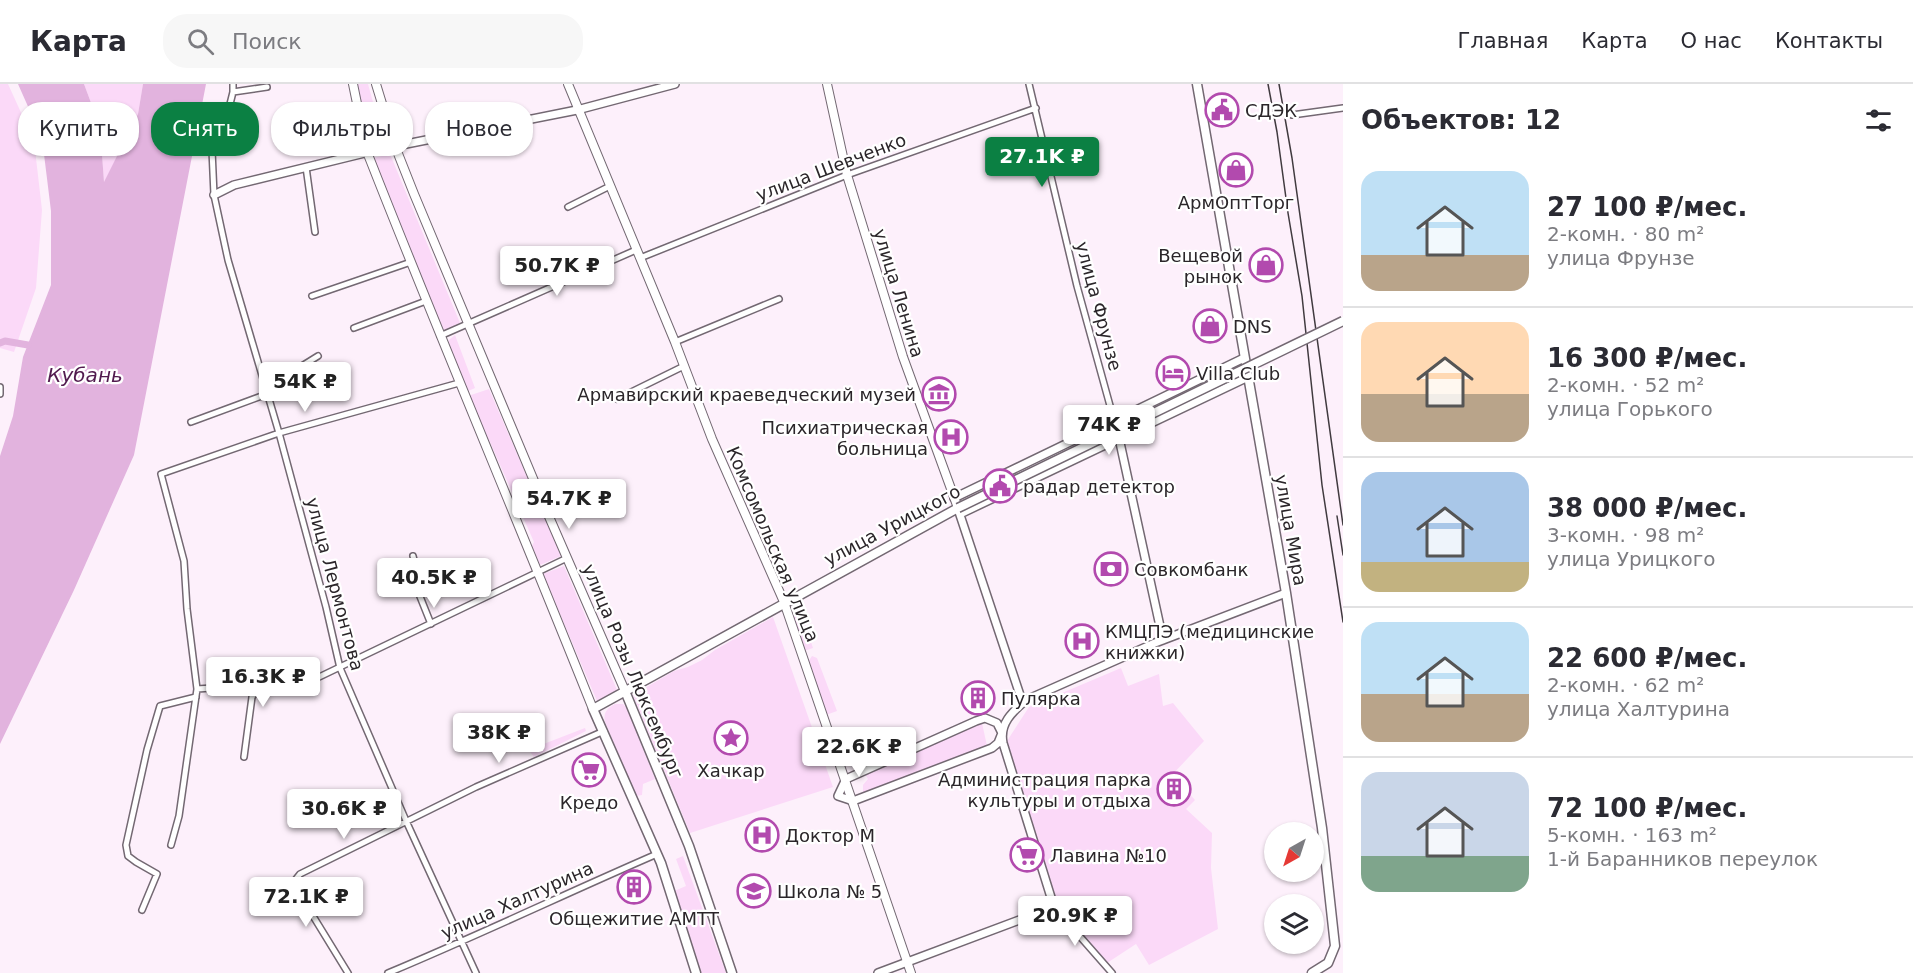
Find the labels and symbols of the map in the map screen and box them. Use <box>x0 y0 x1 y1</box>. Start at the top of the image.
public building icon: СДЭК <box>1204 92 1240 128</box>
place label: СДЭК <box>1245 100 1297 121</box>
street label: улица Шевченко <box>753 129 909 205</box>
pin: 27.1K ₽ <box>987 137 1097 188</box>
shop icon: АрмОптТорг <box>1218 152 1254 188</box>
place label: АрмОптТорг <box>1178 192 1294 213</box>
street label: улица Ленина <box>869 226 929 360</box>
street label: улица Фрунзе <box>1072 239 1126 373</box>
place label: Вещевой рынок <box>1158 245 1243 287</box>
pin: 50.7K ₽ <box>502 246 612 297</box>
shop icon: Вещевой рынок <box>1248 247 1284 283</box>
shop icon: DNS <box>1192 308 1228 344</box>
place label: DNS <box>1233 316 1272 337</box>
hotel icon: Villa Club <box>1155 355 1191 391</box>
pin: 54K ₽ <box>263 362 347 413</box>
water label: Кубань <box>47 363 123 387</box>
place label: Villa Club <box>1196 363 1280 384</box>
museum icon: Армавирский краеведческий музей <box>921 376 957 412</box>
place label: Армавирский краеведческий музей <box>577 384 916 405</box>
pin: 74K ₽ <box>1067 405 1151 456</box>
place label: Психиатрическая больница <box>762 417 928 459</box>
hospital icon: Психиатрическая больница <box>933 419 969 455</box>
street label: Комсомольская улица <box>722 443 824 645</box>
public building icon: радар детектор <box>982 468 1018 504</box>
street label: улица Мира <box>1271 473 1311 587</box>
place label: радар детектор <box>1023 476 1175 497</box>
pin: 54.7K ₽ <box>514 479 624 530</box>
street label: улица Урицкого <box>820 480 964 570</box>
street label: улица Лермонтова <box>302 495 368 673</box>
bank icon: Совкомбанк <box>1093 551 1129 587</box>
pin: 40.5K ₽ <box>379 558 489 609</box>
place label: Совкомбанк <box>1134 559 1249 580</box>
street label: улица Розы Люксембург <box>578 561 688 781</box>
place label: КМЦПЭ (медицинские книжки) <box>1105 621 1314 663</box>
hospital icon: КМЦПЭ (медицинские книжки) <box>1064 623 1100 659</box>
pin: 16.3K ₽ <box>208 657 318 708</box>
building icon: Пулярка <box>960 680 996 716</box>
place label: Пулярка <box>1001 688 1081 709</box>
pin: 38K ₽ <box>457 713 541 764</box>
place icon: Хачкар <box>713 720 749 756</box>
pin: 22.6K ₽ <box>804 727 914 778</box>
supermarket icon: Кредо <box>571 752 607 788</box>
place label: Хачкар <box>697 760 765 781</box>
place label: Администрация парка культуры и отдыха <box>938 769 1151 811</box>
building icon: Администрация парка культуры и отдыха <box>1156 771 1192 807</box>
pin: 30.6K ₽ <box>289 789 399 840</box>
place label: Кредо <box>560 792 618 813</box>
hospital icon: Доктор М <box>744 817 780 853</box>
north arrow <box>1264 822 1324 882</box>
place label: Доктор М <box>785 825 875 846</box>
supermarket icon: Лавина №10 <box>1009 837 1045 873</box>
place label: Лавина №10 <box>1050 845 1167 866</box>
street label: улица Халтурина <box>437 857 597 943</box>
building icon: Общежитие АМТТ <box>616 869 652 905</box>
school or university icon: Школа № 5 <box>736 873 772 909</box>
pin: 72.1K ₽ <box>251 877 361 928</box>
place label: Школа № 5 <box>777 881 882 902</box>
pin: 20.9K ₽ <box>1020 896 1130 947</box>
place label: Общежитие АМТТ <box>549 908 720 929</box>

